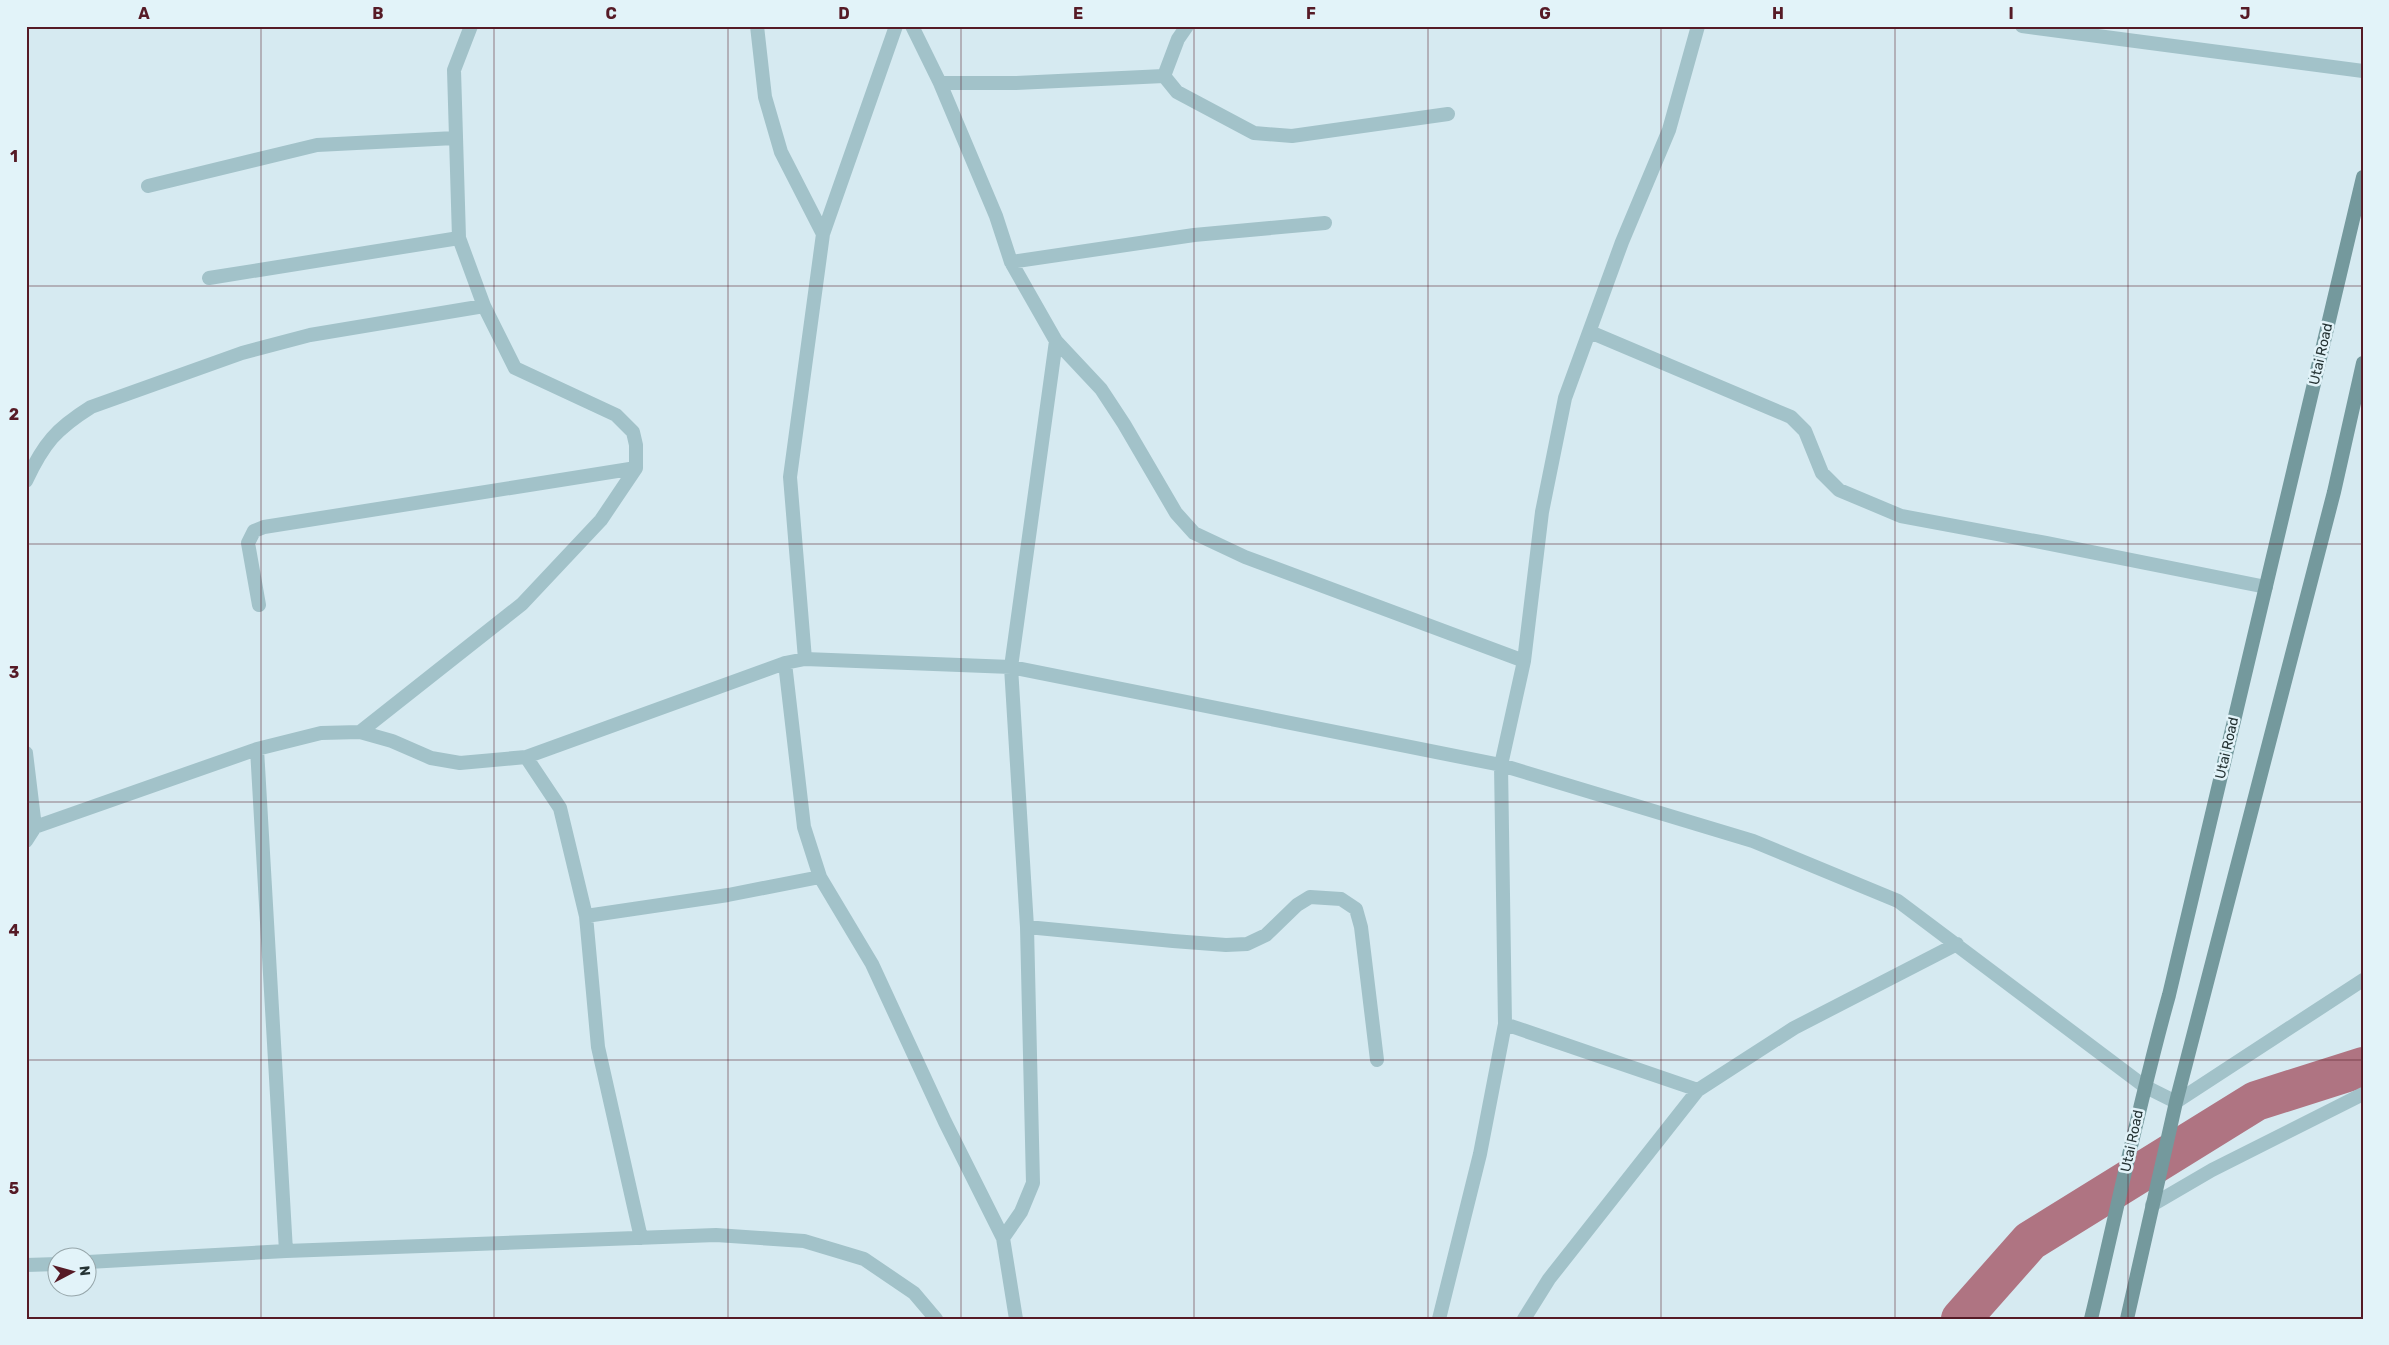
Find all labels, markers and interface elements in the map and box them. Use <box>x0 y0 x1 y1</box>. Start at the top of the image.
text: A <box>138 4 150 23</box>
text: B <box>372 4 384 23</box>
text: C <box>605 4 617 23</box>
text: D <box>838 4 850 23</box>
text: E <box>1073 4 1083 23</box>
text: F <box>1306 4 1316 23</box>
text: G <box>1539 4 1551 23</box>
text: H <box>1772 4 1784 23</box>
text: I <box>2008 4 2014 23</box>
text: J <box>2240 4 2250 23</box>
text: 1 <box>10 147 18 166</box>
street label: Utai Road <box>2306 321 2336 387</box>
text: 2 <box>9 405 19 424</box>
text: 3 <box>9 663 19 682</box>
street label: Utai Road <box>2212 715 2242 781</box>
text: 4 <box>9 921 20 940</box>
street label: Utai Road <box>2117 1108 2147 1174</box>
text: 5 <box>9 1179 19 1198</box>
north arrow <box>48 1248 98 1298</box>
text: N <box>75 1265 93 1277</box>

